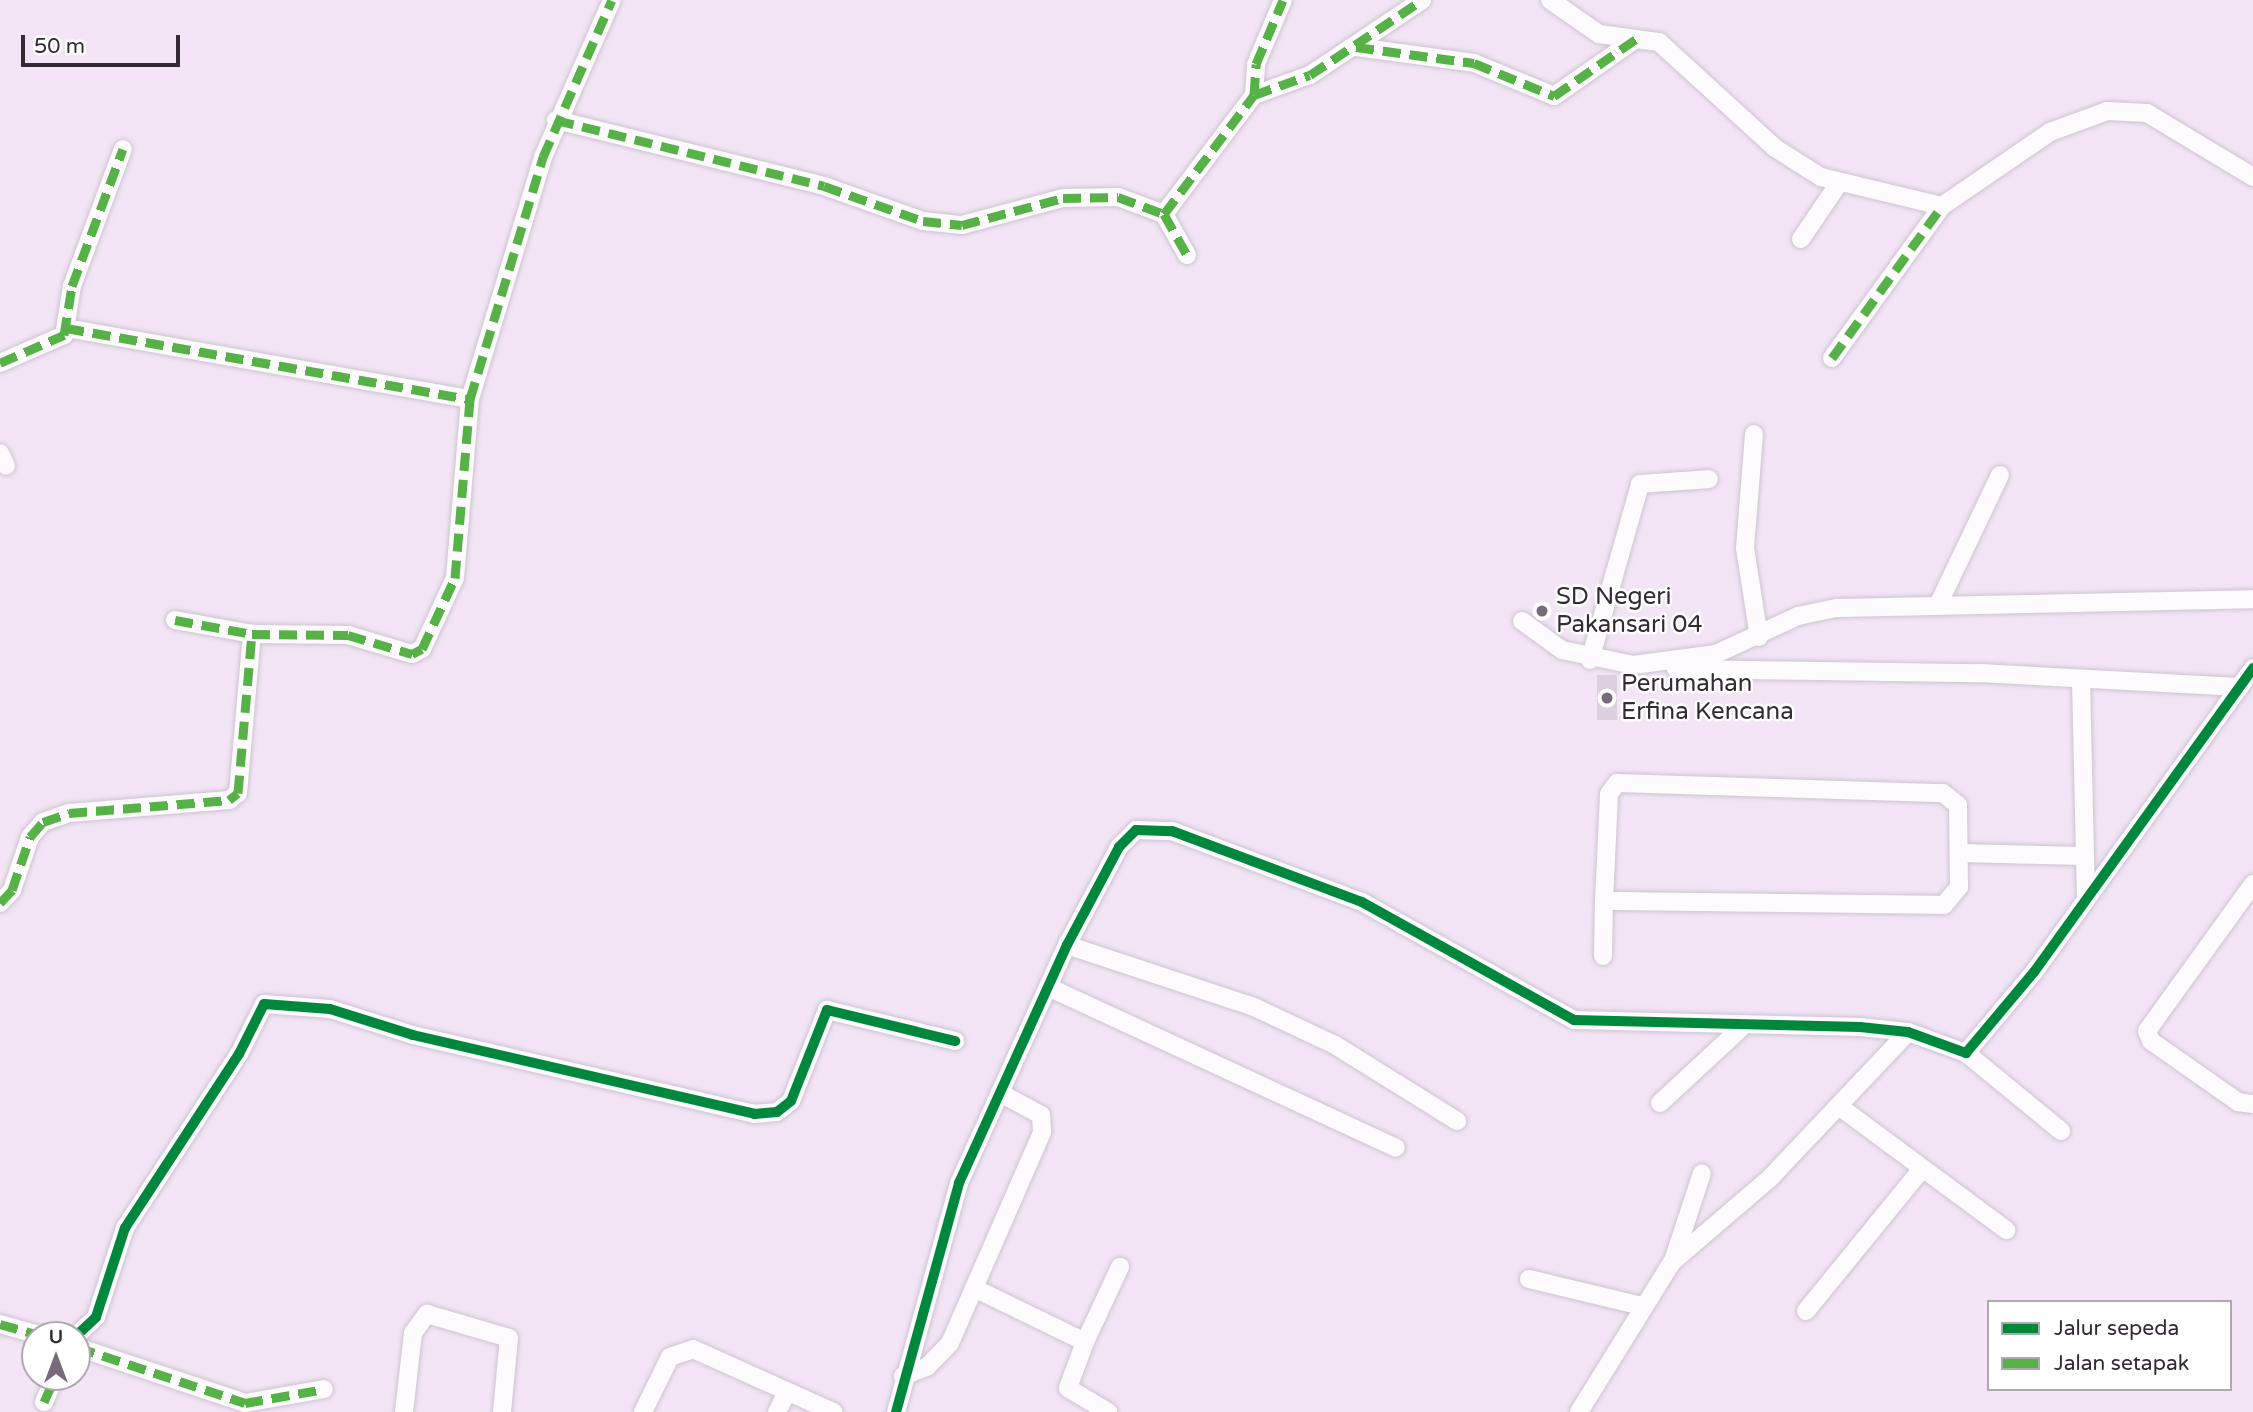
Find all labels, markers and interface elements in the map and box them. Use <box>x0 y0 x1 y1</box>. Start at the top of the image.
scale bar <box>24 21 184 65</box>
text: 50 m <box>34 34 85 59</box>
place label: SD Negeri Pakansari 04 <box>1556 583 1702 639</box>
marker: SD Negeri Pakansari 04 <box>1534 603 1550 619</box>
place label: Perumahan Erfina Kencana <box>1621 670 1794 726</box>
marker: Perumahan Erfina Kencana <box>1599 690 1615 706</box>
legend <box>1987 1300 2232 1391</box>
text: Jalur sepeda <box>2054 1316 2179 1341</box>
north arrow <box>21 1321 91 1391</box>
text: U <box>49 1326 63 1348</box>
text: Jalan setapak <box>2054 1351 2189 1376</box>

